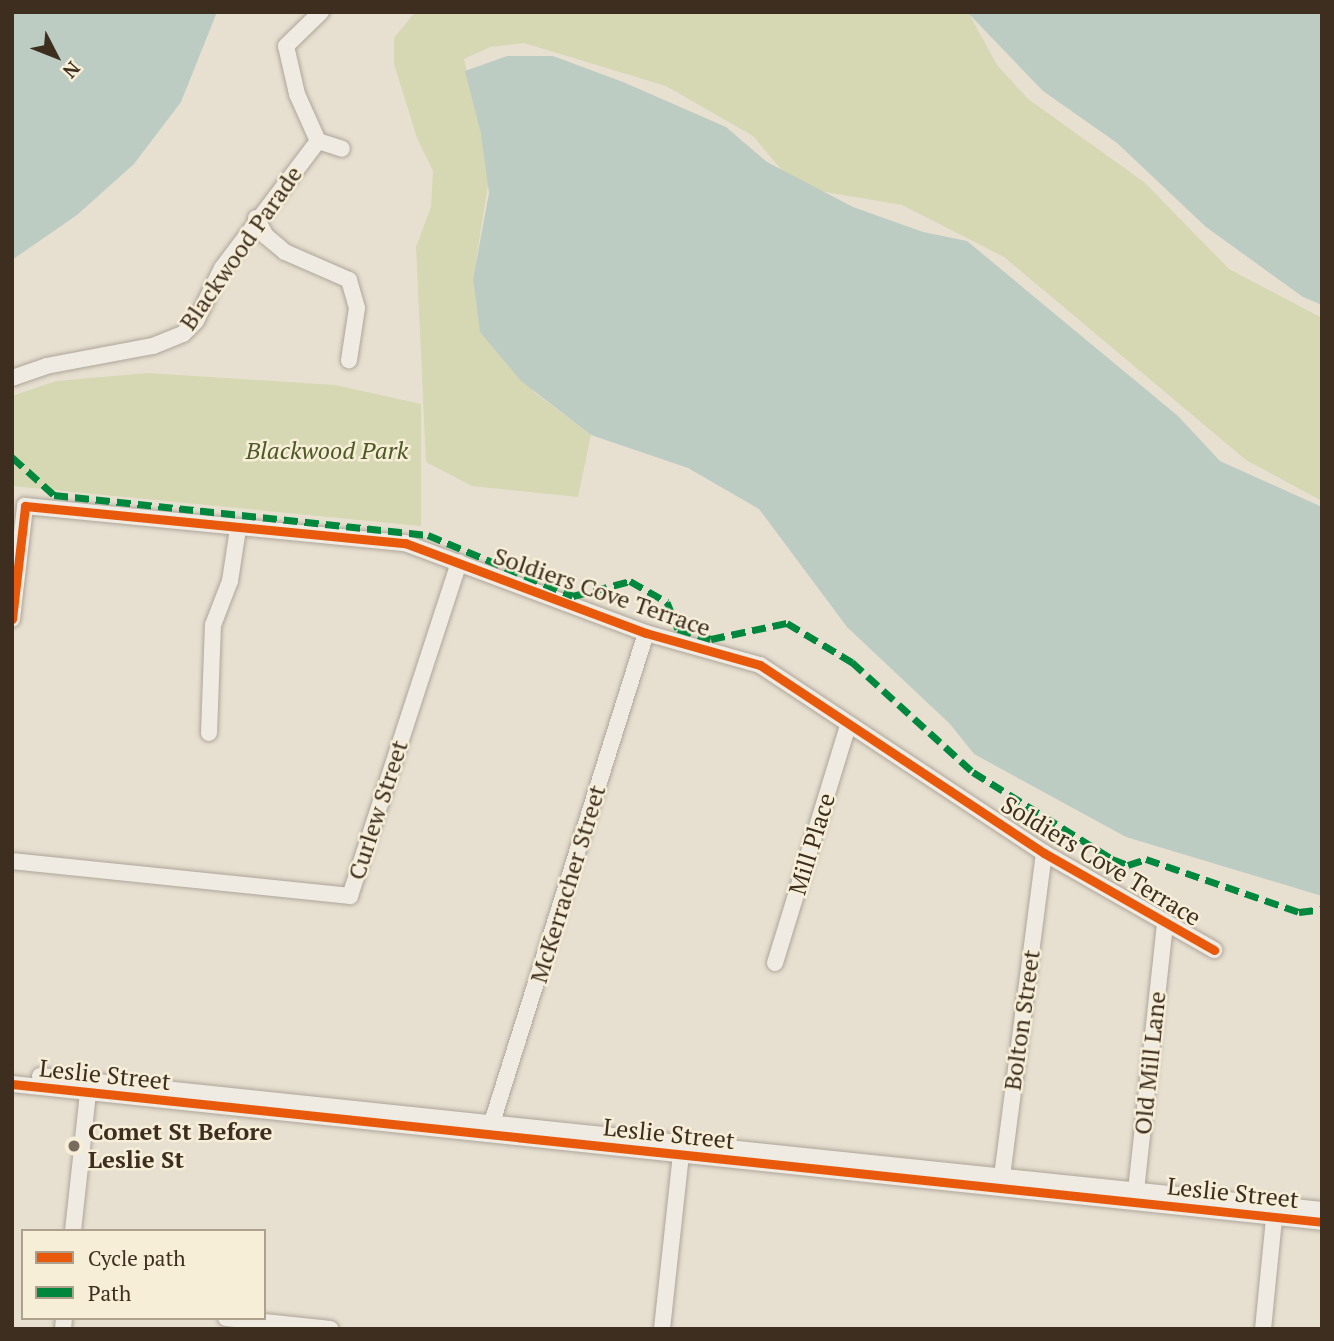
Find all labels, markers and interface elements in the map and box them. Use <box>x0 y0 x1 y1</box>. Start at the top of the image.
north arrow <box>21 21 91 91</box>
text: N <box>58 57 86 84</box>
street label: Blackwood Parade <box>174 160 308 336</box>
park label: Blackwood Park <box>246 437 408 465</box>
street label: Soldiers Cove Terrace <box>490 541 714 643</box>
street label: Curlew Street <box>342 737 414 883</box>
street label: McKerracher Street <box>524 782 612 986</box>
street label: Mill Place <box>783 790 841 898</box>
street label: Soldiers Cove Terrace <box>996 790 1206 932</box>
street label: Bolton Street <box>998 948 1046 1092</box>
street label: Old Mill Lane <box>1128 990 1172 1136</box>
street label: Leslie Street <box>38 1054 172 1096</box>
street label: Leslie Street <box>602 1113 736 1155</box>
place label: Comet St Before Leslie St <box>88 1118 272 1174</box>
marker: Comet St Before Leslie St <box>66 1138 82 1154</box>
street label: Leslie Street <box>1166 1172 1300 1214</box>
legend <box>21 1229 266 1320</box>
text: Cycle path <box>88 1244 186 1272</box>
text: Path <box>88 1279 131 1307</box>

